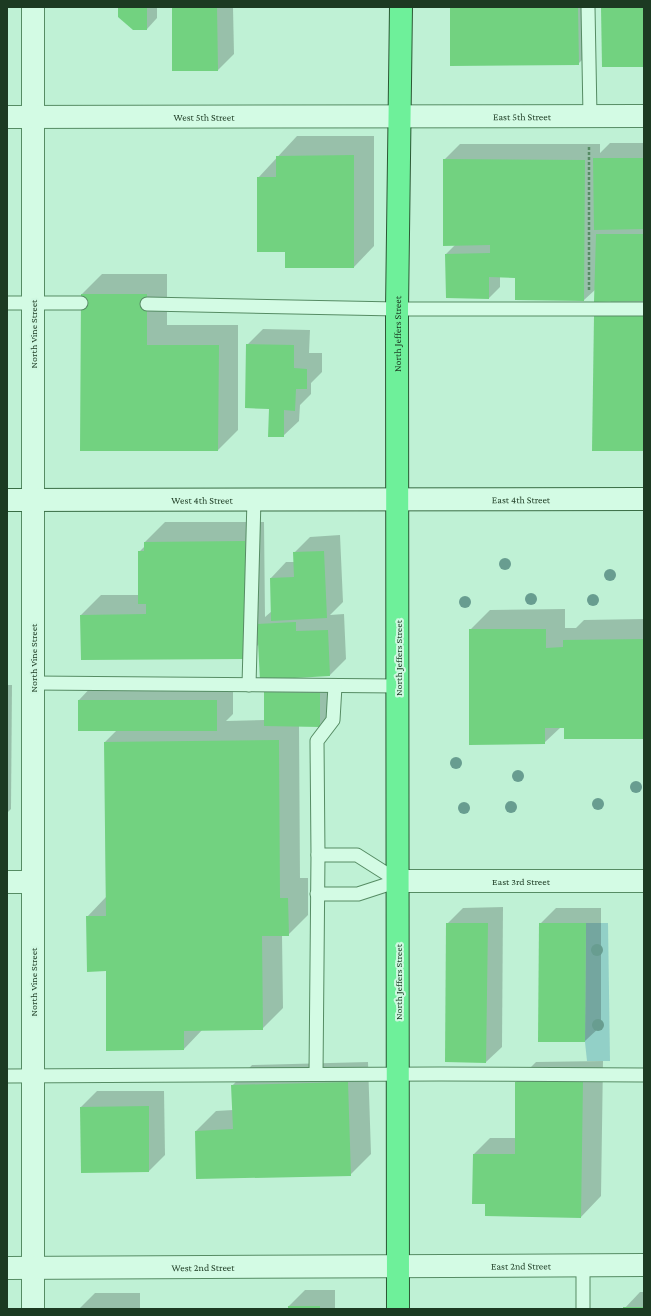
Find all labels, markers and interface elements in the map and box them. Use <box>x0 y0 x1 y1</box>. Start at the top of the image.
street label: East 5th Street <box>493 111 552 122</box>
street label: West 5th Street <box>173 112 235 123</box>
street label: North Jeffers Street <box>392 295 403 372</box>
street label: North Vine Street <box>28 299 39 368</box>
street label: East 4th Street <box>492 494 551 505</box>
street label: West 4th Street <box>171 495 233 506</box>
street label: North Jeffers Street <box>393 619 404 696</box>
street label: North Vine Street <box>28 623 39 692</box>
street label: East 3rd Street <box>492 876 551 887</box>
street label: North Jeffers Street <box>393 943 404 1020</box>
street label: North Vine Street <box>28 947 39 1016</box>
street label: East 2nd Street <box>491 1260 552 1272</box>
street label: West 2nd Street <box>171 1262 235 1273</box>

